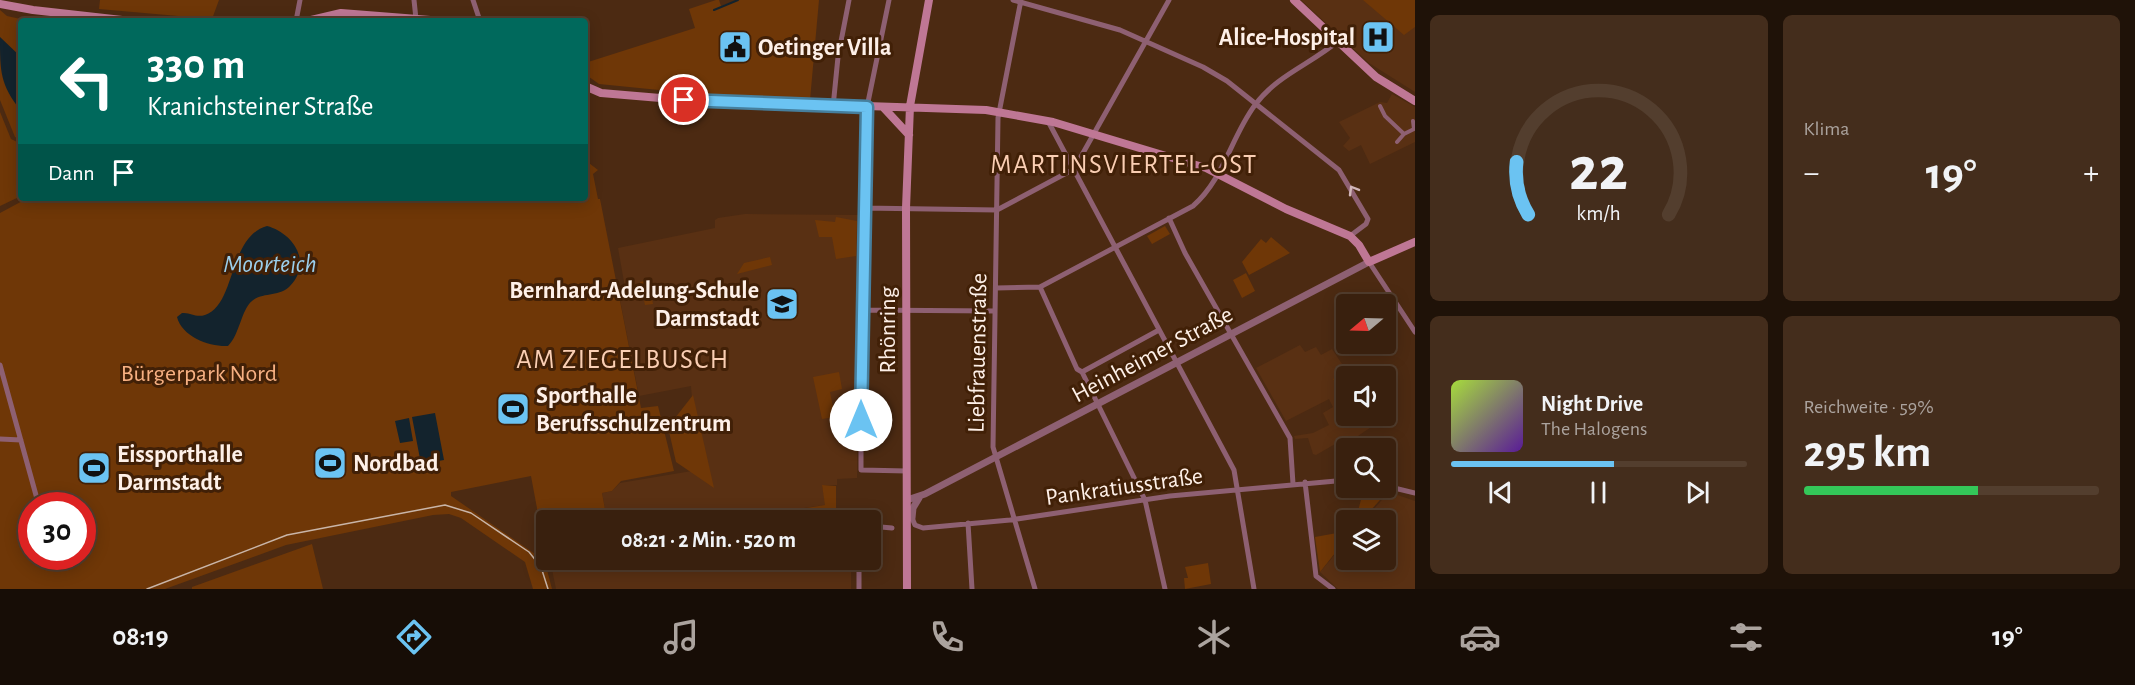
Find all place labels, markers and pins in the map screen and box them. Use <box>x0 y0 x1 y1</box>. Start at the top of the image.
hospital icon: Alice-Hospital <box>1360 19 1396 55</box>
place label: Alice-Hospital <box>1219 26 1355 50</box>
public building icon: Oetinger Villa <box>717 29 753 65</box>
place label: Oetinger Villa <box>758 36 891 60</box>
pin <box>658 74 709 125</box>
place label: Bernhard-Adelung-Schule Darmstadt <box>509 279 759 331</box>
school or university icon: Bernhard-Adelung-Schule Darmstadt <box>764 286 800 322</box>
place label: Sporthalle Berufsschulzentrum <box>536 384 731 436</box>
sports icon: Sporthalle Berufsschulzentrum <box>495 391 531 427</box>
place label: Eissporthalle Darmstadt <box>117 443 243 495</box>
sports icon: Nordbad <box>312 445 348 481</box>
sports icon: Eissporthalle Darmstadt <box>76 450 112 486</box>
place label: Nordbad <box>353 452 439 476</box>

